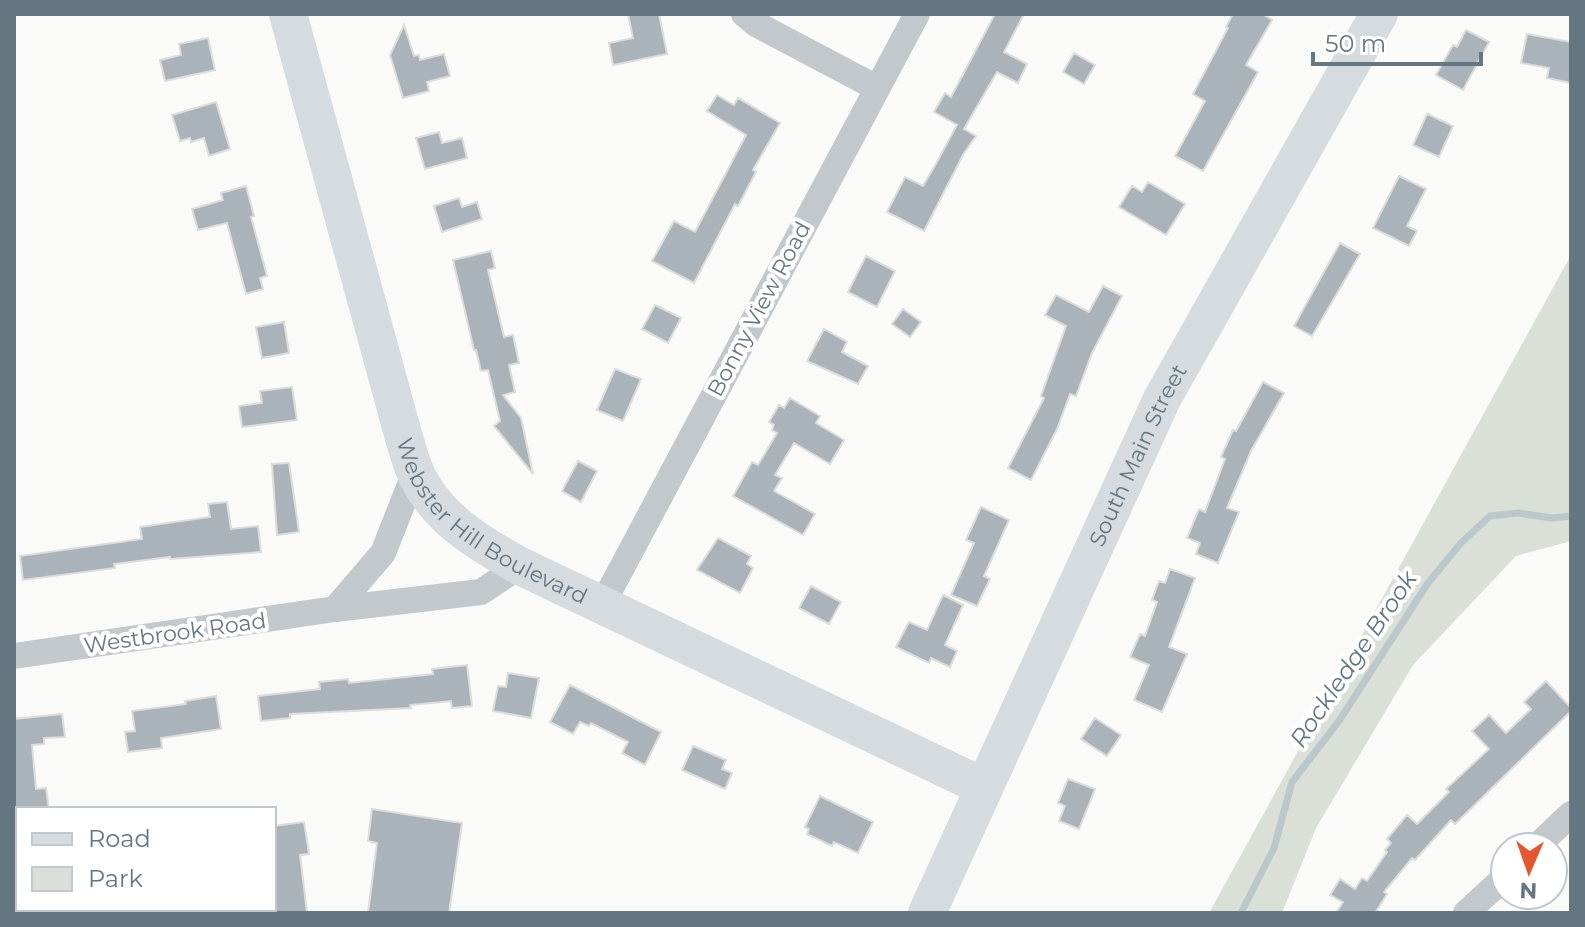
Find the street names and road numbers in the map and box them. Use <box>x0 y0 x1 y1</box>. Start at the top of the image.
street label: Bonny View Road <box>702 217 816 401</box>
street label: South Main Street <box>1083 359 1193 551</box>
street label: Webster Hill Boulevard <box>391 434 592 610</box>
street label: Westbrook Road <box>82 607 268 659</box>

